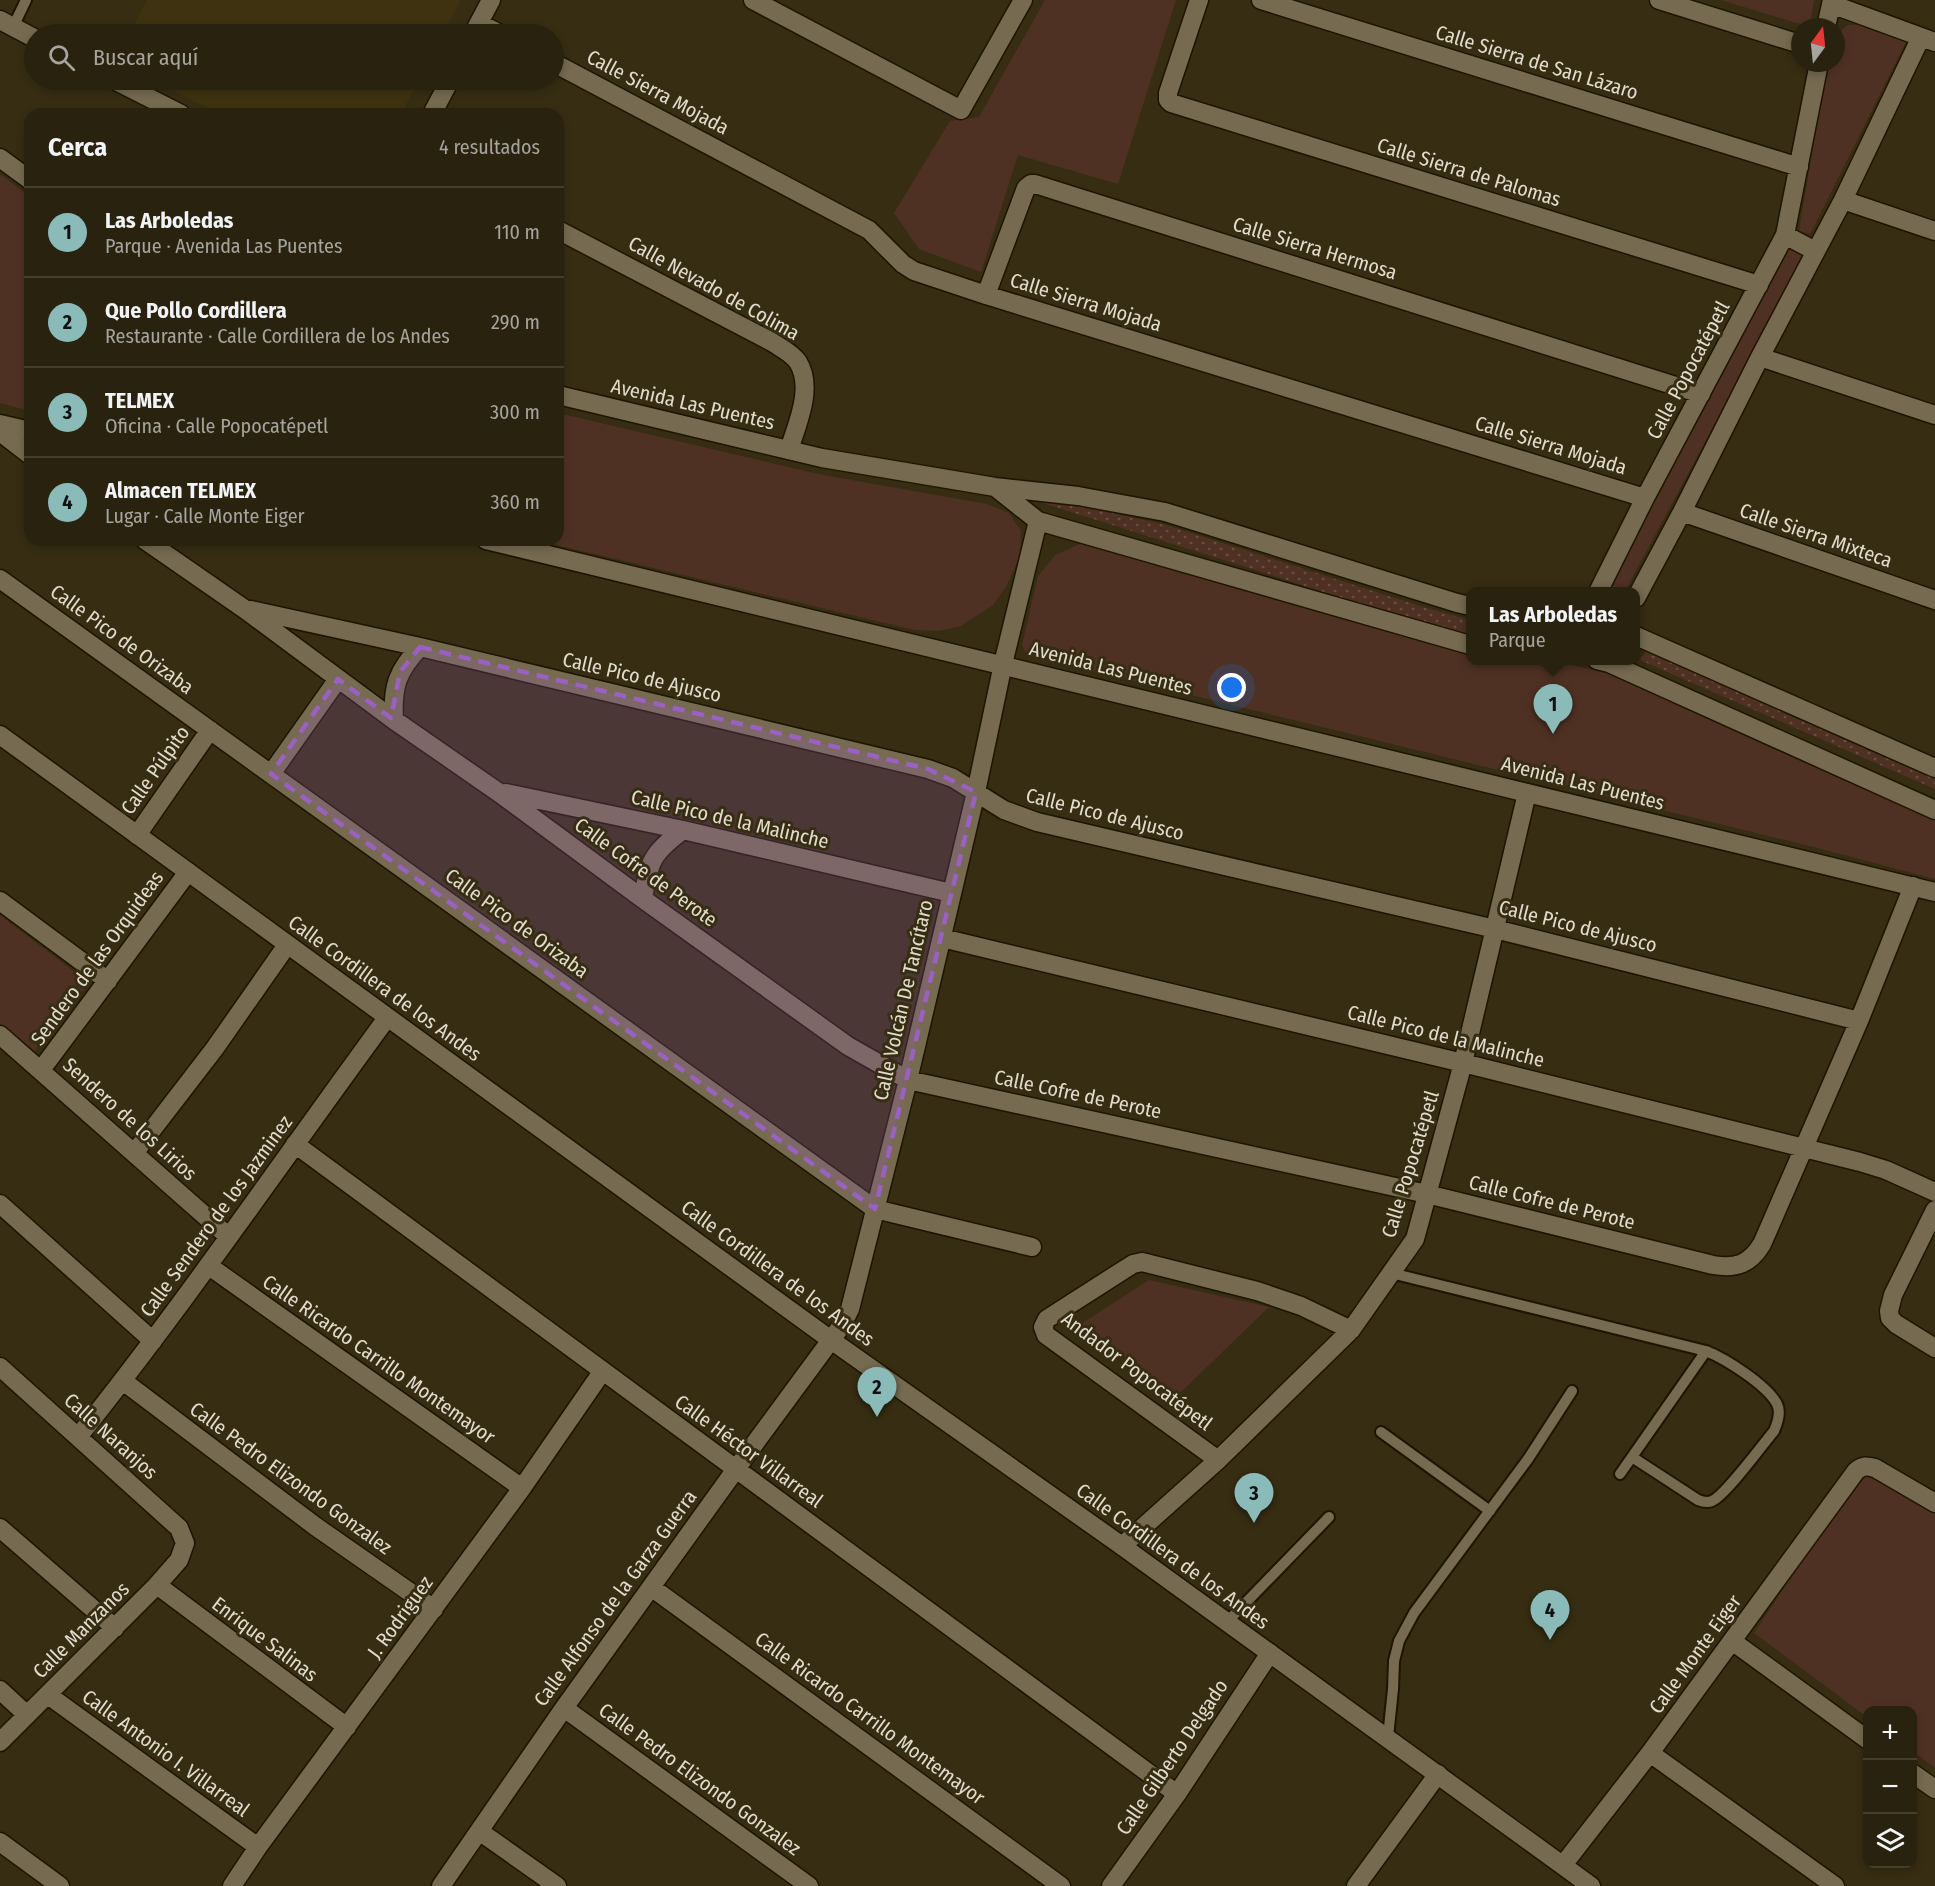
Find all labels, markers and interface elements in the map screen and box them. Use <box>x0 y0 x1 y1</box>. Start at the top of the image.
north arrow <box>1791 18 1845 72</box>
street label: Calle Sierra de San Lázaro <box>1433 20 1641 104</box>
search box <box>24 24 564 90</box>
icon: search <box>45 41 78 74</box>
text: Buscar aquí <box>93 44 198 71</box>
street label: Calle Sierra Mojada <box>583 44 733 140</box>
text: Cerca <box>48 132 107 163</box>
street label: Calle Sierra de Palomas <box>1374 133 1564 211</box>
text: 4 resultados <box>439 135 540 159</box>
text: Las Arboledas <box>105 207 233 234</box>
street label: Calle Sierra Hermosa <box>1230 212 1400 284</box>
text: 1 <box>63 220 72 244</box>
text: 110 m <box>494 220 540 244</box>
street label: Calle Nevado de Colima <box>624 231 804 345</box>
text: Parque · Avenida Las Puentes <box>105 234 343 258</box>
street label: Calle Sierra Mojada <box>1007 268 1165 336</box>
text: Que Pollo Cordillera <box>105 297 287 324</box>
street label: Calle Popocatépetl <box>1642 297 1734 443</box>
text: 2 <box>63 310 72 334</box>
text: 290 m <box>491 310 540 334</box>
text: Restaurante · Calle Cordillera de los Andes <box>105 324 450 348</box>
street label: Avenida Las Puentes <box>609 374 777 434</box>
text: TELMEX <box>105 387 174 414</box>
text: 3 <box>63 400 72 424</box>
text: 300 m <box>490 400 540 424</box>
street label: Calle Sierra Mojada <box>1472 411 1630 479</box>
text: Oficina · Calle Popocatépetl <box>105 414 328 438</box>
text: Almacen TELMEX <box>105 477 256 504</box>
text: 4 <box>62 490 73 514</box>
text: 360 m <box>491 490 540 514</box>
street label: Calle Sierra Mixteca <box>1737 498 1895 572</box>
text: Lugar · Calle Monte Eiger <box>105 504 305 528</box>
street label: Calle Pico de Orizaba <box>46 579 198 699</box>
popup <box>1466 587 1640 665</box>
text: Las Arboledas <box>1489 601 1617 628</box>
text: Parque <box>1489 628 1546 652</box>
street label: Avenida Las Puentes <box>1027 636 1195 700</box>
street label: Calle Pico de Ajusco <box>560 647 724 707</box>
your location <box>1217 673 1246 702</box>
pin: 1 <box>1534 684 1572 734</box>
street label: Calle Púlpito <box>116 721 194 819</box>
street label: Avenida Las Puentes <box>1499 751 1667 815</box>
street label: Calle Pico de Ajusco <box>1023 783 1187 845</box>
street label: Calle Pico de la Malinche <box>629 785 831 853</box>
street label: Calle Cofre de Perote <box>570 812 722 932</box>
street label: Calle Pico de Orizaba <box>441 863 593 983</box>
street label: Sendero de las Orquideas <box>26 866 168 1050</box>
street label: Calle Pico de Ajusco <box>1496 895 1660 957</box>
street label: Calle Volcán De Tancítaro <box>868 897 938 1103</box>
street label: Calle Cordillera de los Andes <box>284 910 486 1066</box>
street label: Calle Pico de la Malinche <box>1345 1000 1547 1072</box>
street label: Sendero de los Lirios <box>58 1053 202 1185</box>
street label: Calle Cofre de Perote <box>992 1065 1164 1123</box>
street label: Calle Popocatépetl <box>1376 1088 1444 1240</box>
street label: Calle Sendero de los Jazminez <box>135 1111 297 1321</box>
street label: Calle Cofre de Perote <box>1467 1170 1637 1234</box>
street label: Calle Cordillera de los Andes <box>677 1195 879 1351</box>
street label: Calle Ricardo Carrillo Montemayor <box>258 1269 500 1449</box>
street label: Andador Popocatépetl <box>1057 1307 1217 1435</box>
pin: 2 <box>858 1368 896 1417</box>
street label: Calle Naranjos <box>59 1388 163 1484</box>
street label: Calle Héctor Villarreal <box>670 1389 828 1513</box>
street label: Calle Pedro Elizondo Gonzalez <box>185 1397 397 1559</box>
pin: 3 <box>1234 1474 1274 1523</box>
street label: Calle Cordillera de los Andes <box>1072 1478 1274 1634</box>
street label: Calle Alfonso de la Garza Guerra <box>529 1485 701 1711</box>
street label: J. Rodriguez <box>362 1571 438 1663</box>
street label: Calle Manzanos <box>28 1577 134 1683</box>
pin: 4 <box>1530 1590 1570 1640</box>
street label: Calle Monte Eiger <box>1644 1590 1746 1718</box>
street label: Enrique Salinas <box>207 1591 323 1687</box>
street label: Calle Ricardo Carrillo Montemayor <box>750 1627 990 1809</box>
street label: Calle Gilberto Delgado <box>1111 1675 1233 1839</box>
street label: Calle Antonio I. Villarreal <box>78 1684 254 1822</box>
street label: Calle Pedro Elizondo Gonzalez <box>594 1698 806 1860</box>
map controls <box>1863 1706 1917 1868</box>
button: + <box>1863 1706 1917 1760</box>
button: − <box>1863 1760 1917 1814</box>
button: layers <box>1863 1814 1917 1868</box>

